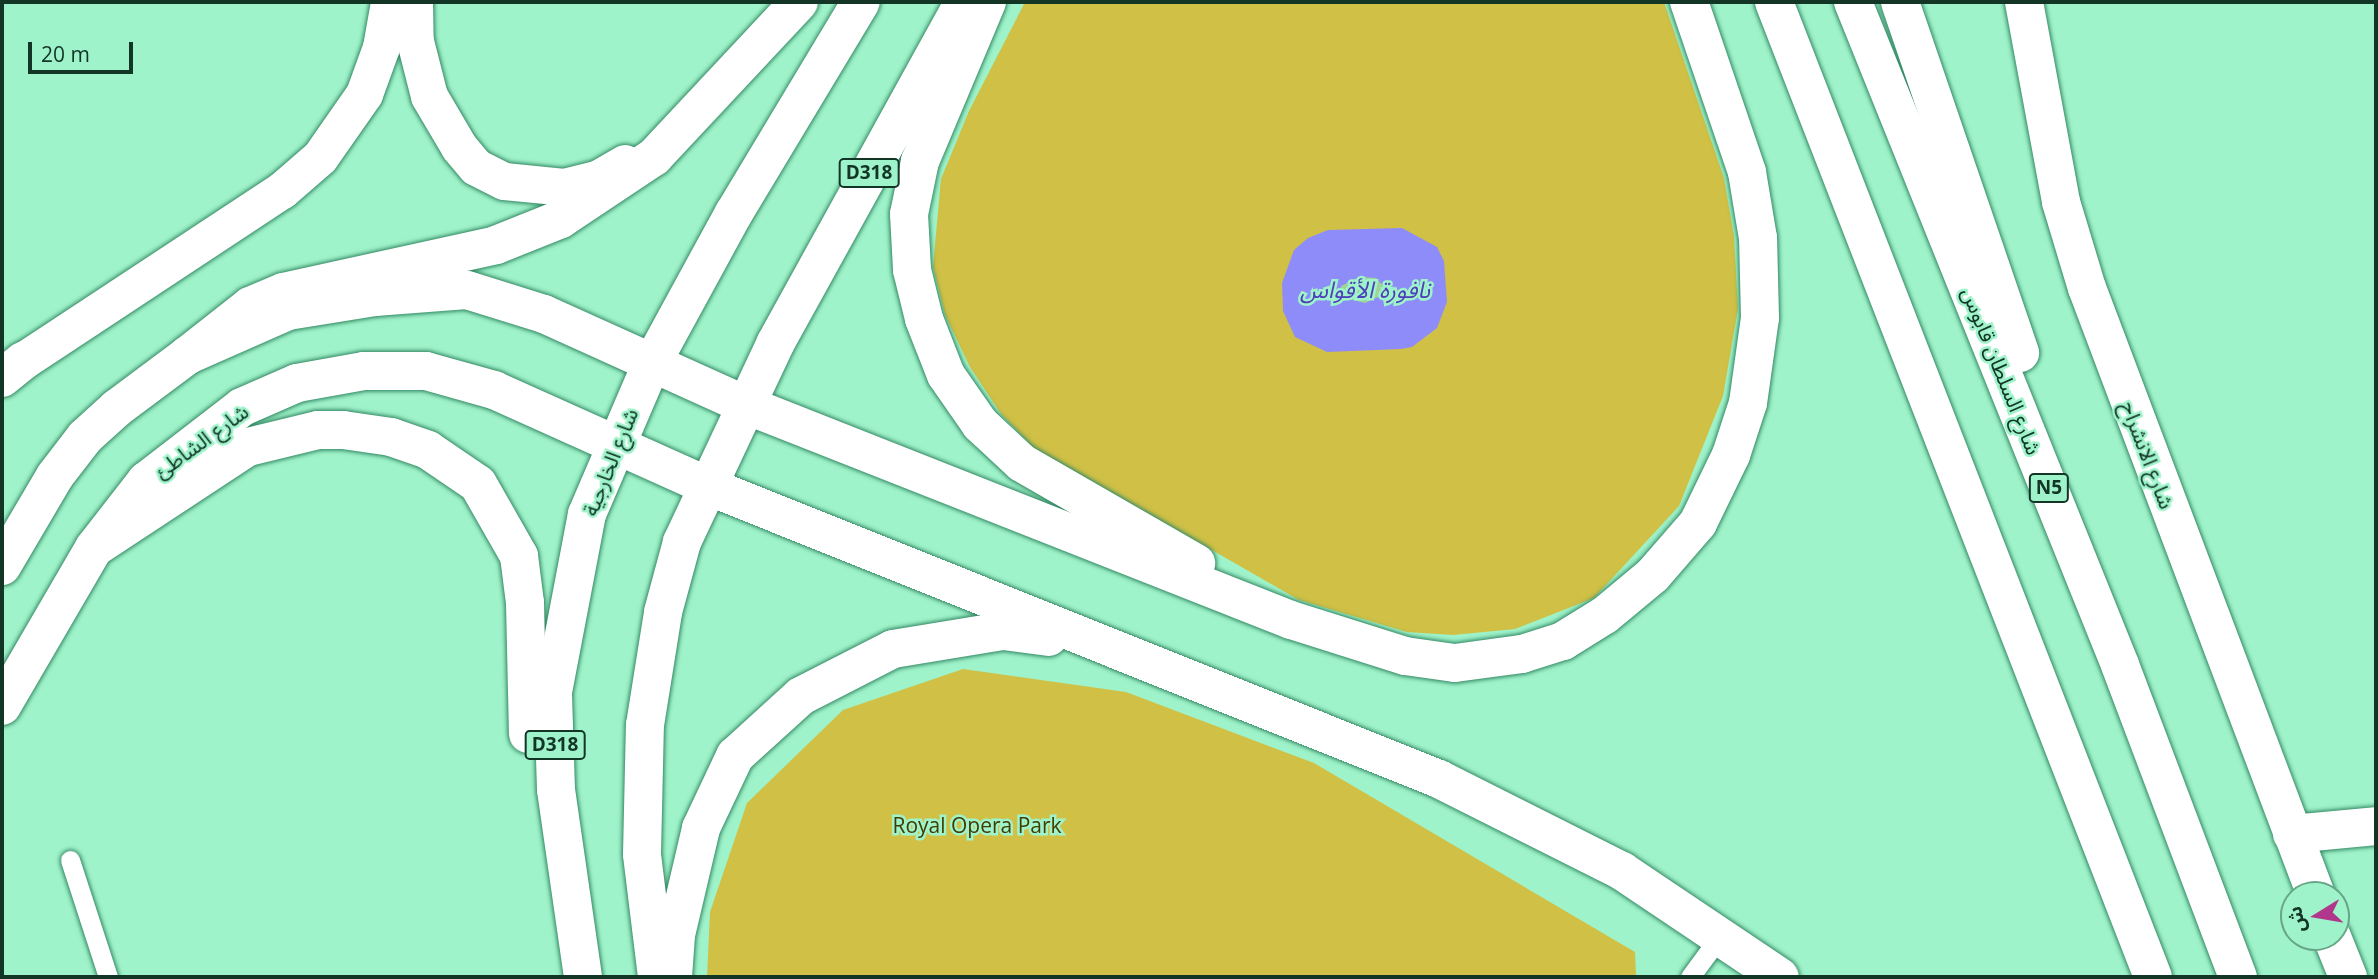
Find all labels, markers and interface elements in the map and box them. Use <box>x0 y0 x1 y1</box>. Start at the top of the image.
scale bar <box>32 28 136 72</box>
text: 20 m <box>41 40 90 68</box>
road number: D318 <box>838 158 900 188</box>
water label: نافورة الأقواس <box>1300 275 1430 303</box>
street label: شارع السلطان قابوس <box>1957 284 2047 458</box>
street label: شارع الشاطئ <box>149 398 253 484</box>
street label: شارع الانشراح <box>2116 398 2180 512</box>
street label: شارع الخارجية <box>577 405 643 519</box>
road number: N5 <box>2028 472 2070 503</box>
road number: D318 <box>524 730 586 760</box>
park label: Royal Opera Park <box>892 812 1062 838</box>
north arrow <box>2280 881 2350 951</box>
text: ش <box>2281 904 2312 935</box>

